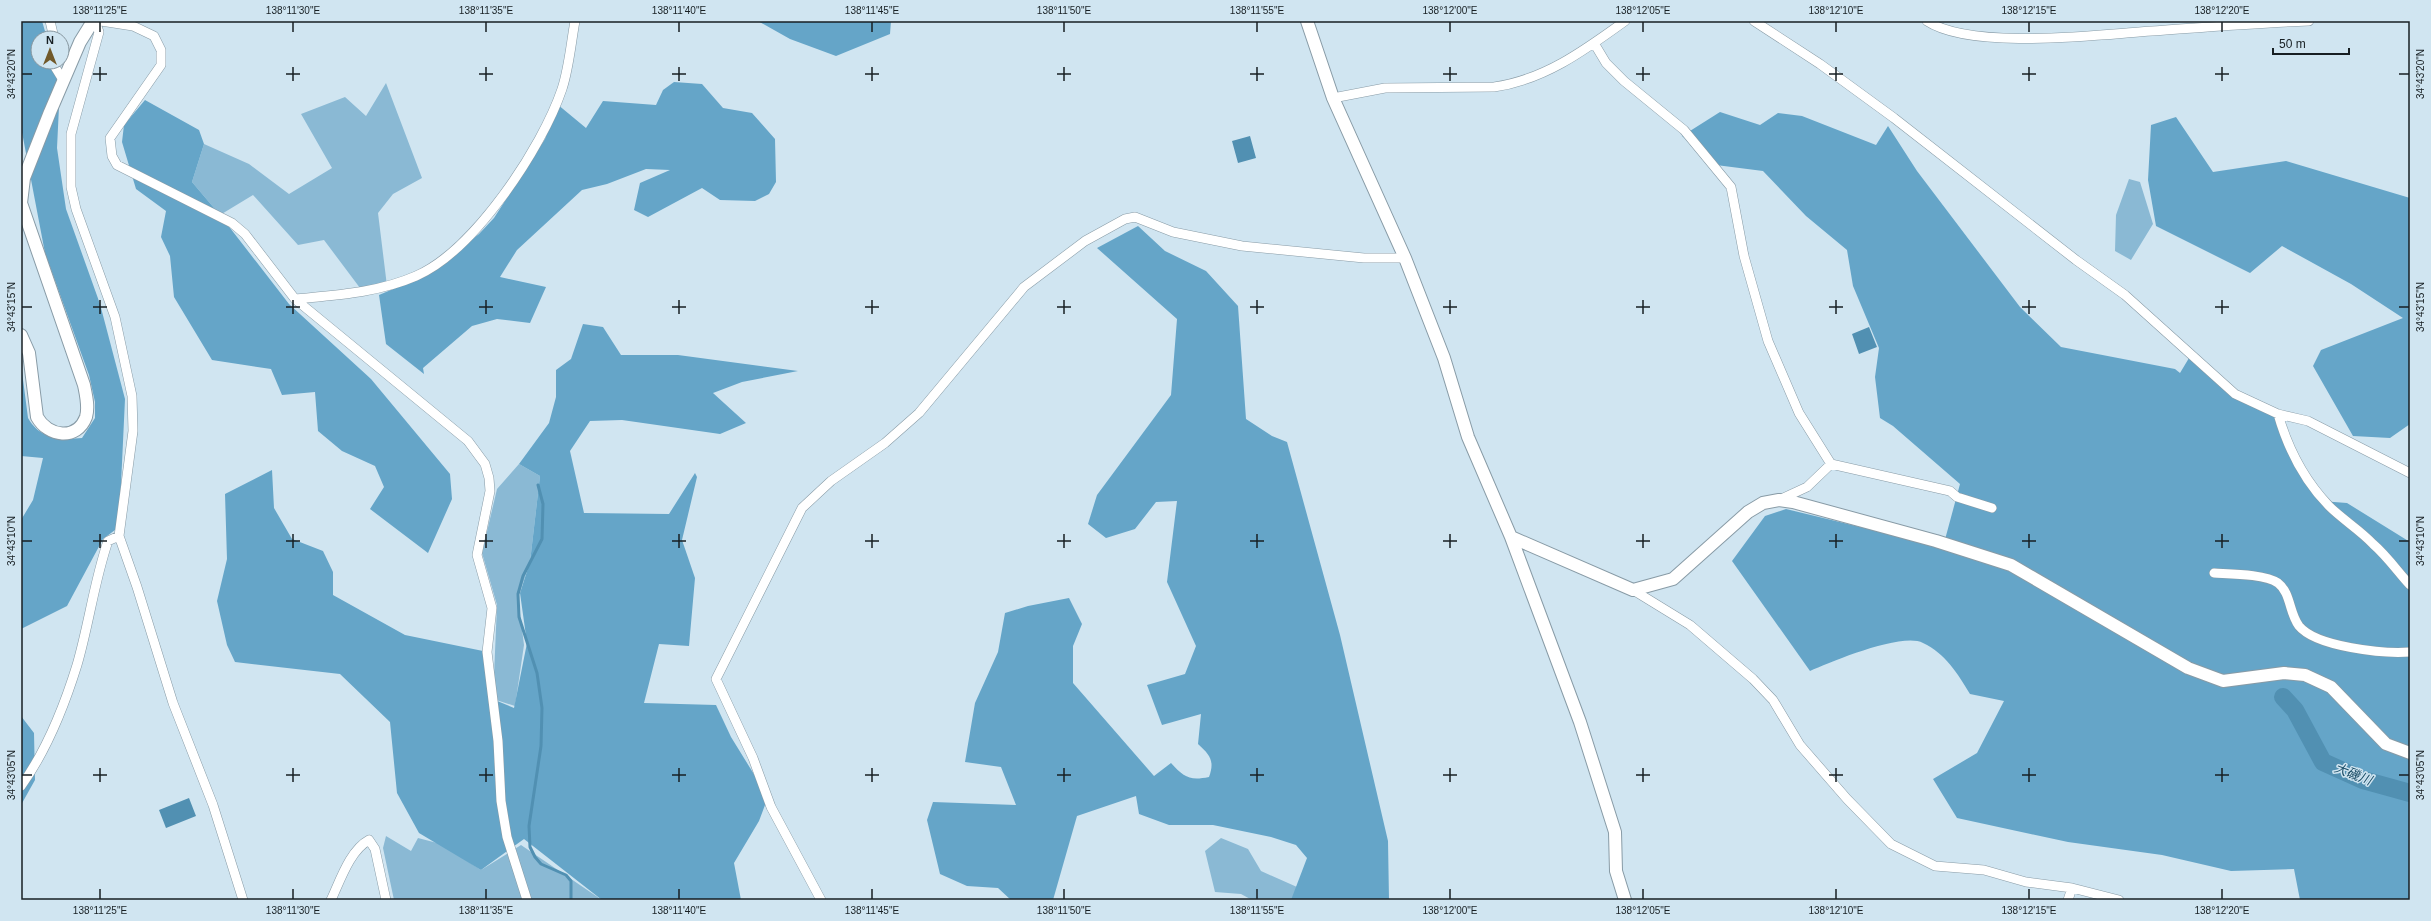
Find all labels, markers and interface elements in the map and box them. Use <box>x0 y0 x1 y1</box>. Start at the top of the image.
text: 138°11'25"E <box>73 5 127 16</box>
text: 138°11'30"E <box>266 5 320 16</box>
text: 138°11'35"E <box>459 5 513 16</box>
text: 138°11'40"E <box>652 5 706 16</box>
text: 138°11'45"E <box>845 5 899 16</box>
text: 138°11'50"E <box>1037 5 1091 16</box>
text: 138°11'55"E <box>1230 5 1284 16</box>
text: 138°12'00"E <box>1422 5 1478 16</box>
text: 138°12'05"E <box>1615 5 1671 16</box>
text: 138°12'10"E <box>1808 5 1864 16</box>
text: 138°12'15"E <box>2001 5 2057 16</box>
text: 138°12'20"E <box>2194 5 2250 16</box>
north arrow <box>30 30 70 70</box>
scale bar <box>2273 30 2349 56</box>
text: N <box>46 34 54 46</box>
text: 50 m <box>2279 37 2306 51</box>
text: 34°43'20"N <box>6 49 17 99</box>
text: 34°43'20"N <box>2415 49 2426 99</box>
text: 34°43'15"N <box>6 282 17 332</box>
text: 34°43'15"N <box>2415 282 2426 332</box>
text: 34°43'10"N <box>6 516 17 566</box>
text: 34°43'10"N <box>2415 516 2426 566</box>
text: 34°43'05"N <box>6 750 17 800</box>
text: 34°43'05"N <box>2415 750 2426 800</box>
water label: 大磯川 <box>2332 760 2376 789</box>
text: 138°11'25"E <box>73 905 127 916</box>
text: 138°11'30"E <box>266 905 320 916</box>
text: 138°11'35"E <box>459 905 513 916</box>
text: 138°11'40"E <box>652 905 706 916</box>
text: 138°11'45"E <box>845 905 899 916</box>
text: 138°11'50"E <box>1037 905 1091 916</box>
text: 138°11'55"E <box>1230 905 1284 916</box>
text: 138°12'00"E <box>1422 905 1478 916</box>
text: 138°12'05"E <box>1615 905 1671 916</box>
text: 138°12'10"E <box>1808 905 1864 916</box>
text: 138°12'15"E <box>2001 905 2057 916</box>
text: 138°12'20"E <box>2194 905 2250 916</box>

